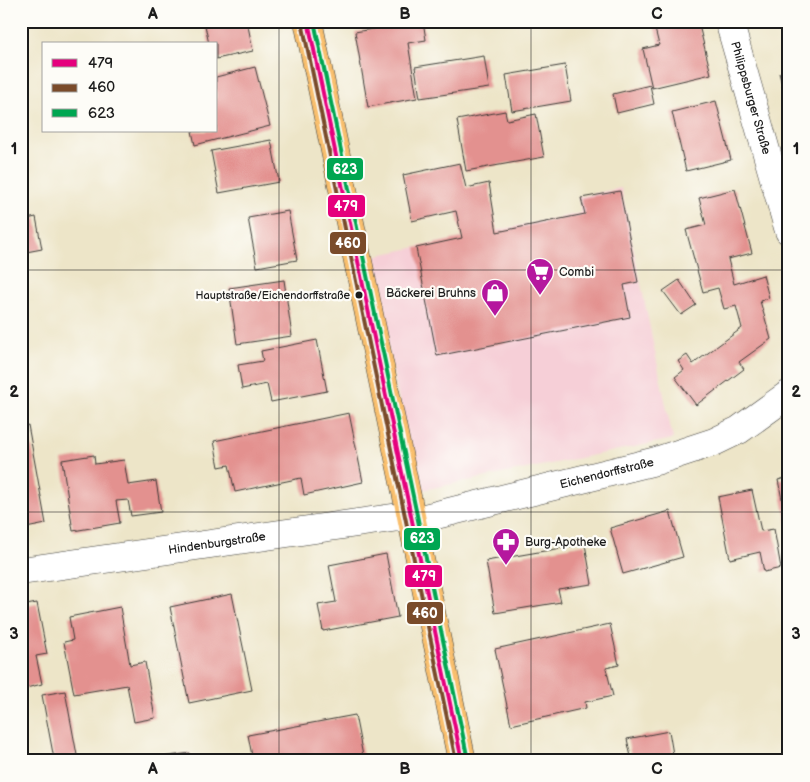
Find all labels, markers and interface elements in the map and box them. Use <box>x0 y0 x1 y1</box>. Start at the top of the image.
text: A <box>147 5 158 24</box>
text: B <box>399 5 411 24</box>
text: C <box>651 5 663 24</box>
street label: Philippsburger Straße <box>727 40 774 156</box>
legend <box>42 42 218 132</box>
text: 479 <box>88 54 113 73</box>
text: 460 <box>88 78 115 97</box>
text: 623 <box>88 104 115 123</box>
text: 1 <box>11 140 17 159</box>
text: 1 <box>793 140 799 159</box>
line badge: 623 <box>326 157 364 181</box>
text: 623 <box>333 161 357 178</box>
line badge: 479 <box>327 194 366 218</box>
text: 479 <box>334 198 358 215</box>
line badge: 460 <box>329 231 367 255</box>
text: 460 <box>335 235 361 252</box>
supermarket icon: Combi <box>525 257 555 296</box>
place label: Combi <box>559 265 594 280</box>
shop icon: Bäckerei Bruhns <box>480 278 510 317</box>
place label: Bäckerei Bruhns <box>386 286 476 301</box>
place label: Hauptstraße/Eichendorffstraße <box>196 289 350 302</box>
marker: Hauptstraße/Eichendorffstraße <box>354 290 364 300</box>
text: 2 <box>9 383 19 402</box>
text: 2 <box>791 383 801 402</box>
street label: Eichendorffstraße <box>558 455 655 492</box>
line badge: 623 <box>403 527 441 551</box>
pharmacy icon: Burg-Apotheke <box>491 527 521 566</box>
street label: Hindenburgstraße <box>168 529 267 558</box>
text: 623 <box>410 530 434 547</box>
place label: Burg-Apotheke <box>525 535 606 550</box>
line badge: 479 <box>404 564 443 588</box>
text: 479 <box>412 568 436 585</box>
line badge: 460 <box>406 601 444 625</box>
text: 460 <box>412 605 438 622</box>
text: 3 <box>9 625 19 644</box>
text: 3 <box>791 625 801 644</box>
text: A <box>147 760 158 779</box>
text: B <box>399 760 411 779</box>
text: C <box>651 760 663 779</box>

